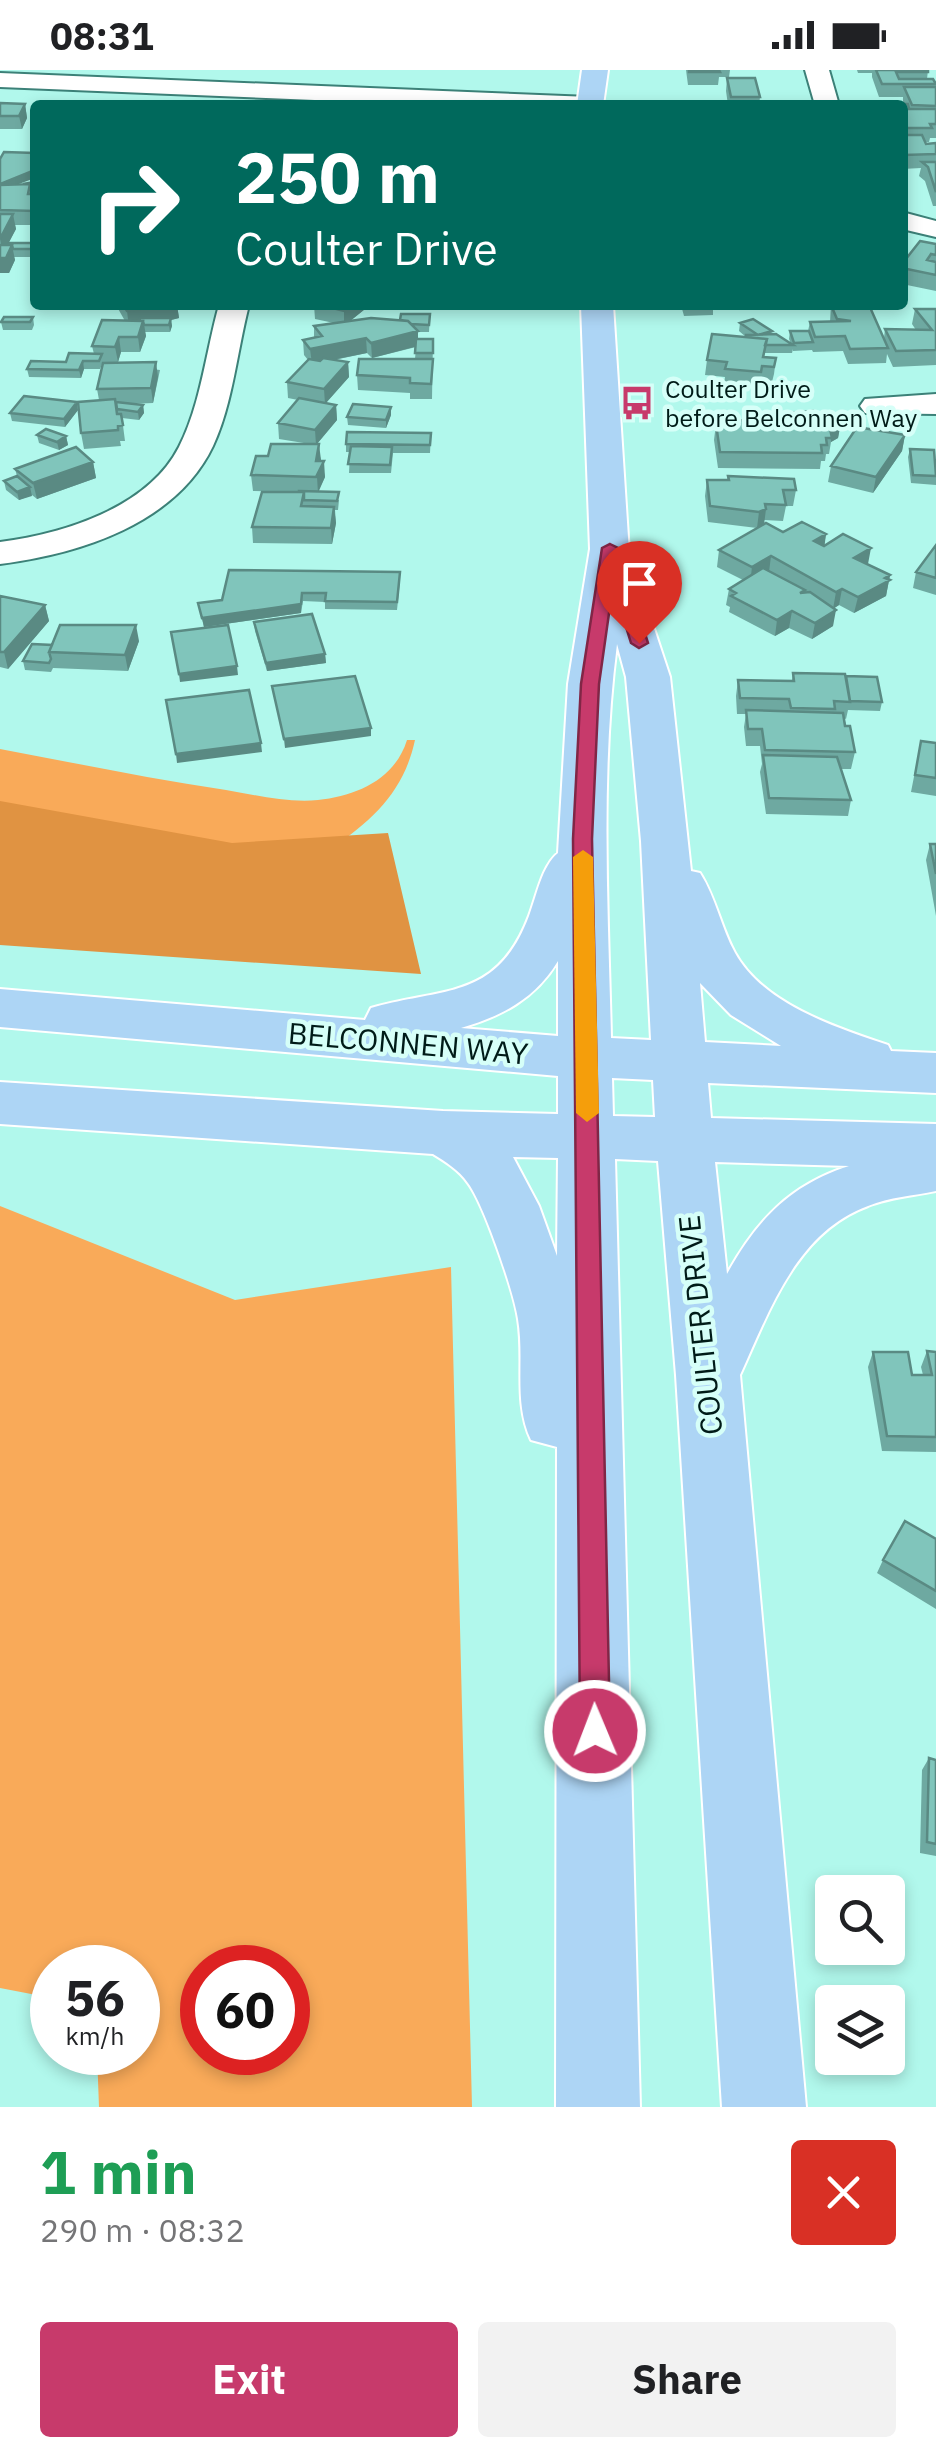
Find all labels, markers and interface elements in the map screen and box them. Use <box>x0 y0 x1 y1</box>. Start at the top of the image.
text: 08:31 <box>50 11 154 60</box>
text: 250 m <box>235 131 440 222</box>
icon: right <box>70 140 200 270</box>
text: Coulter Drive <box>235 219 498 277</box>
place label: Coulter Drive before Belconnen Way <box>665 372 918 434</box>
bus stop icon: Coulter Drive before Belconnen Way <box>618 384 656 422</box>
pin <box>597 541 682 644</box>
icon: arrive <box>612 556 667 611</box>
street label: BELCONNEN WAY <box>286 1013 530 1072</box>
street label: COULTER DRIVE <box>669 1213 730 1437</box>
position arrow <box>543 1679 647 1783</box>
map controls <box>815 1875 905 2075</box>
button: search <box>815 1875 905 1965</box>
speed limit sign: 60 <box>180 1945 310 2075</box>
text: 56 <box>65 1965 125 2030</box>
button: layers <box>815 1985 905 2075</box>
text: km/h <box>66 2019 124 2052</box>
text: 1 min <box>40 2132 197 2211</box>
button: close <box>791 2140 896 2245</box>
text: 290 m · 08:32 <box>40 2209 245 2251</box>
button: Exit <box>40 2322 458 2437</box>
button: Share <box>478 2322 896 2437</box>

